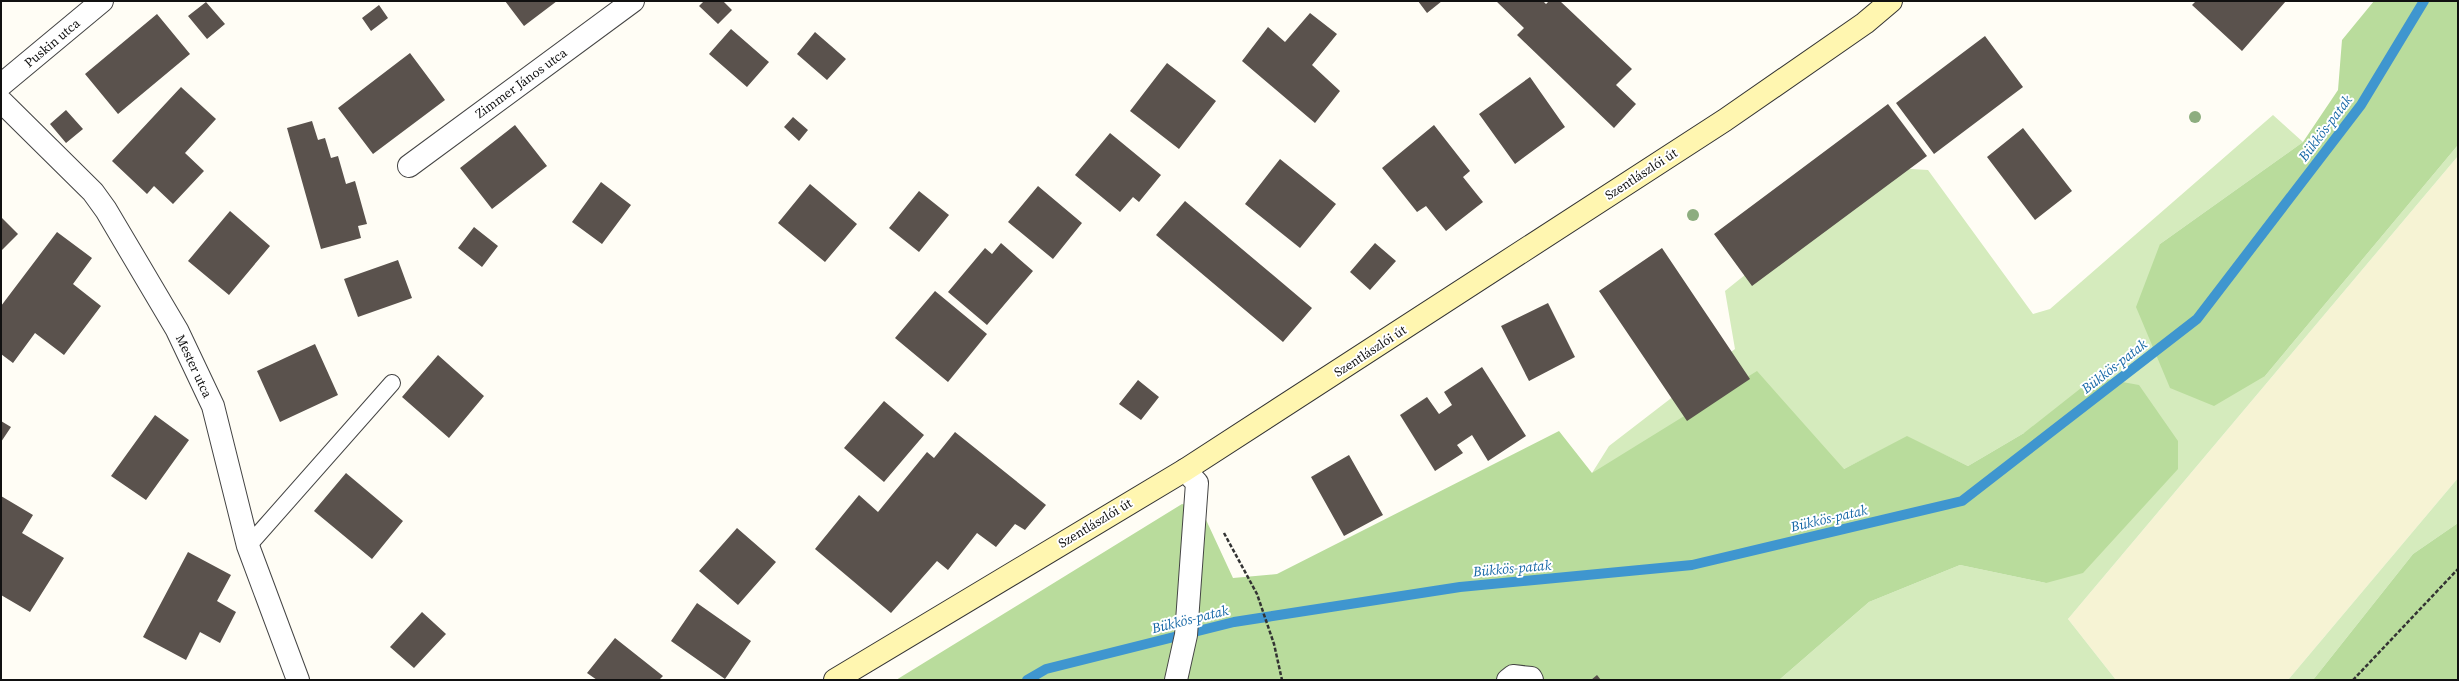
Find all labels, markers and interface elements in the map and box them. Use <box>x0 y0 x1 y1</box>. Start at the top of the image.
street label: Puskin utca <box>21 15 84 71</box>
street label: Zimmer János utca <box>472 44 570 122</box>
water label: Bükkös-patak <box>2293 90 2357 166</box>
street label: Szentlászlói út <box>1602 144 1681 204</box>
street label: Szentlászlói út <box>1331 321 1410 381</box>
street label: Mester utca <box>172 332 216 401</box>
water label: Bükkös-patak <box>2076 334 2151 399</box>
street label: Szentlászlói út <box>1055 494 1136 552</box>
water label: Bükkös-patak <box>1788 499 1870 537</box>
water label: Bükkös-patak <box>1471 555 1552 581</box>
water label: Bükkös-patak <box>1149 600 1231 638</box>

